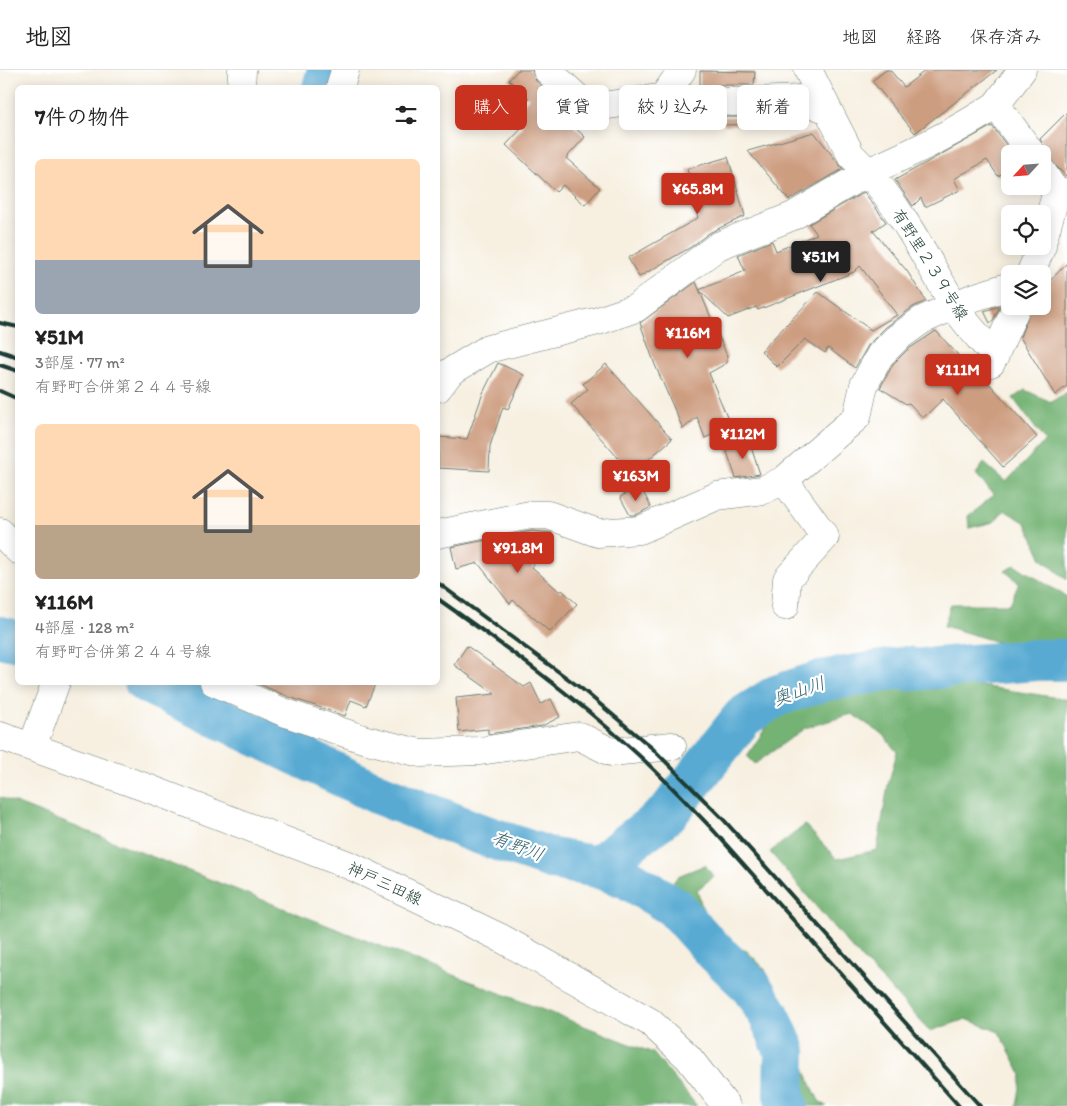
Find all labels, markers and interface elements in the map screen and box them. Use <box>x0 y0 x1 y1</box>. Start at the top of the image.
text: 地図 <box>25 22 73 51</box>
text: 地図 <box>842 26 878 48</box>
text: 経路 <box>906 26 942 48</box>
text: 保存済み <box>970 26 1042 48</box>
chip: 購入 <box>455 85 527 130</box>
chip: 賃貸 <box>537 85 609 130</box>
chip: 絞り込み <box>619 85 727 130</box>
chip: 新着 <box>737 85 809 130</box>
icon: filters <box>392 101 420 129</box>
text: 7件の物件 <box>35 104 129 129</box>
north arrow <box>1001 145 1051 195</box>
map controls <box>1001 145 1051 315</box>
pin: ¥65.8M <box>657 172 739 215</box>
text: ¥65.8M <box>672 179 724 198</box>
icon: home <box>183 191 273 281</box>
street label: 有野里２３９号線 <box>889 205 973 324</box>
button: locate <box>1001 205 1051 255</box>
pin: ¥51M <box>791 240 851 283</box>
text: ¥51M <box>802 247 840 266</box>
button: layers <box>1001 265 1051 315</box>
pin: ¥116M <box>653 316 723 359</box>
text: ¥116M <box>666 323 710 342</box>
text: ¥51M <box>35 324 84 349</box>
text: 3部屋 · 77 m² <box>35 353 125 372</box>
pin: ¥111M <box>923 354 993 396</box>
text: ¥111M <box>936 360 980 379</box>
text: 有野町合併第２４４号線 <box>35 377 211 396</box>
pin: ¥112M <box>708 418 778 460</box>
text: ¥112M <box>721 424 765 443</box>
icon: home <box>183 456 273 546</box>
pin: ¥163M <box>601 460 671 502</box>
text: ¥163M <box>613 466 659 485</box>
pin: ¥91.8M <box>477 532 559 574</box>
text: ¥91.8M <box>493 538 543 557</box>
text: ¥116M <box>35 589 94 614</box>
text: 4部屋 · 128 m² <box>35 618 134 637</box>
text: 有野町合併第２４４号線 <box>35 642 211 661</box>
water label: 奥山川 <box>770 672 828 710</box>
water label: 有野川 <box>489 826 547 866</box>
street label: 神戸三田線 <box>345 858 425 909</box>

